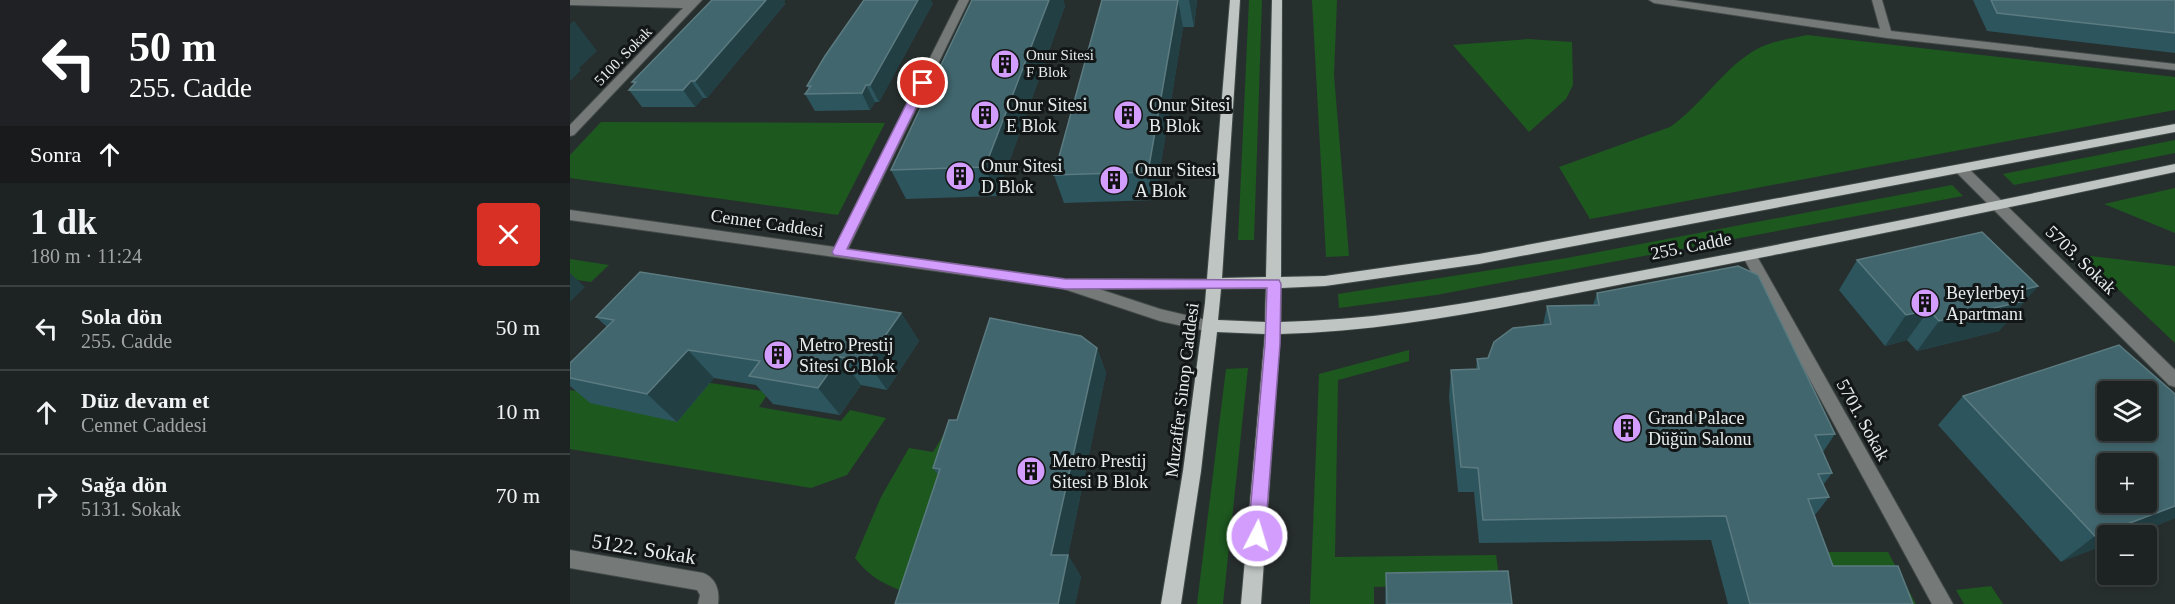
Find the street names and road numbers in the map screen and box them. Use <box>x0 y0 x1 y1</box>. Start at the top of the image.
street label: 5100. Sokak <box>591 23 655 89</box>
street label: Cennet Caddesi <box>709 205 825 241</box>
street label: 5703. Sokak <box>2042 222 2120 298</box>
street label: 255. Cadde <box>1649 228 1733 264</box>
street label: Muzaffer Sinop Caddesi <box>1161 302 1203 478</box>
street label: 5701. Sokak <box>1832 376 1894 464</box>
street label: 5122. Sokak <box>590 529 698 569</box>

